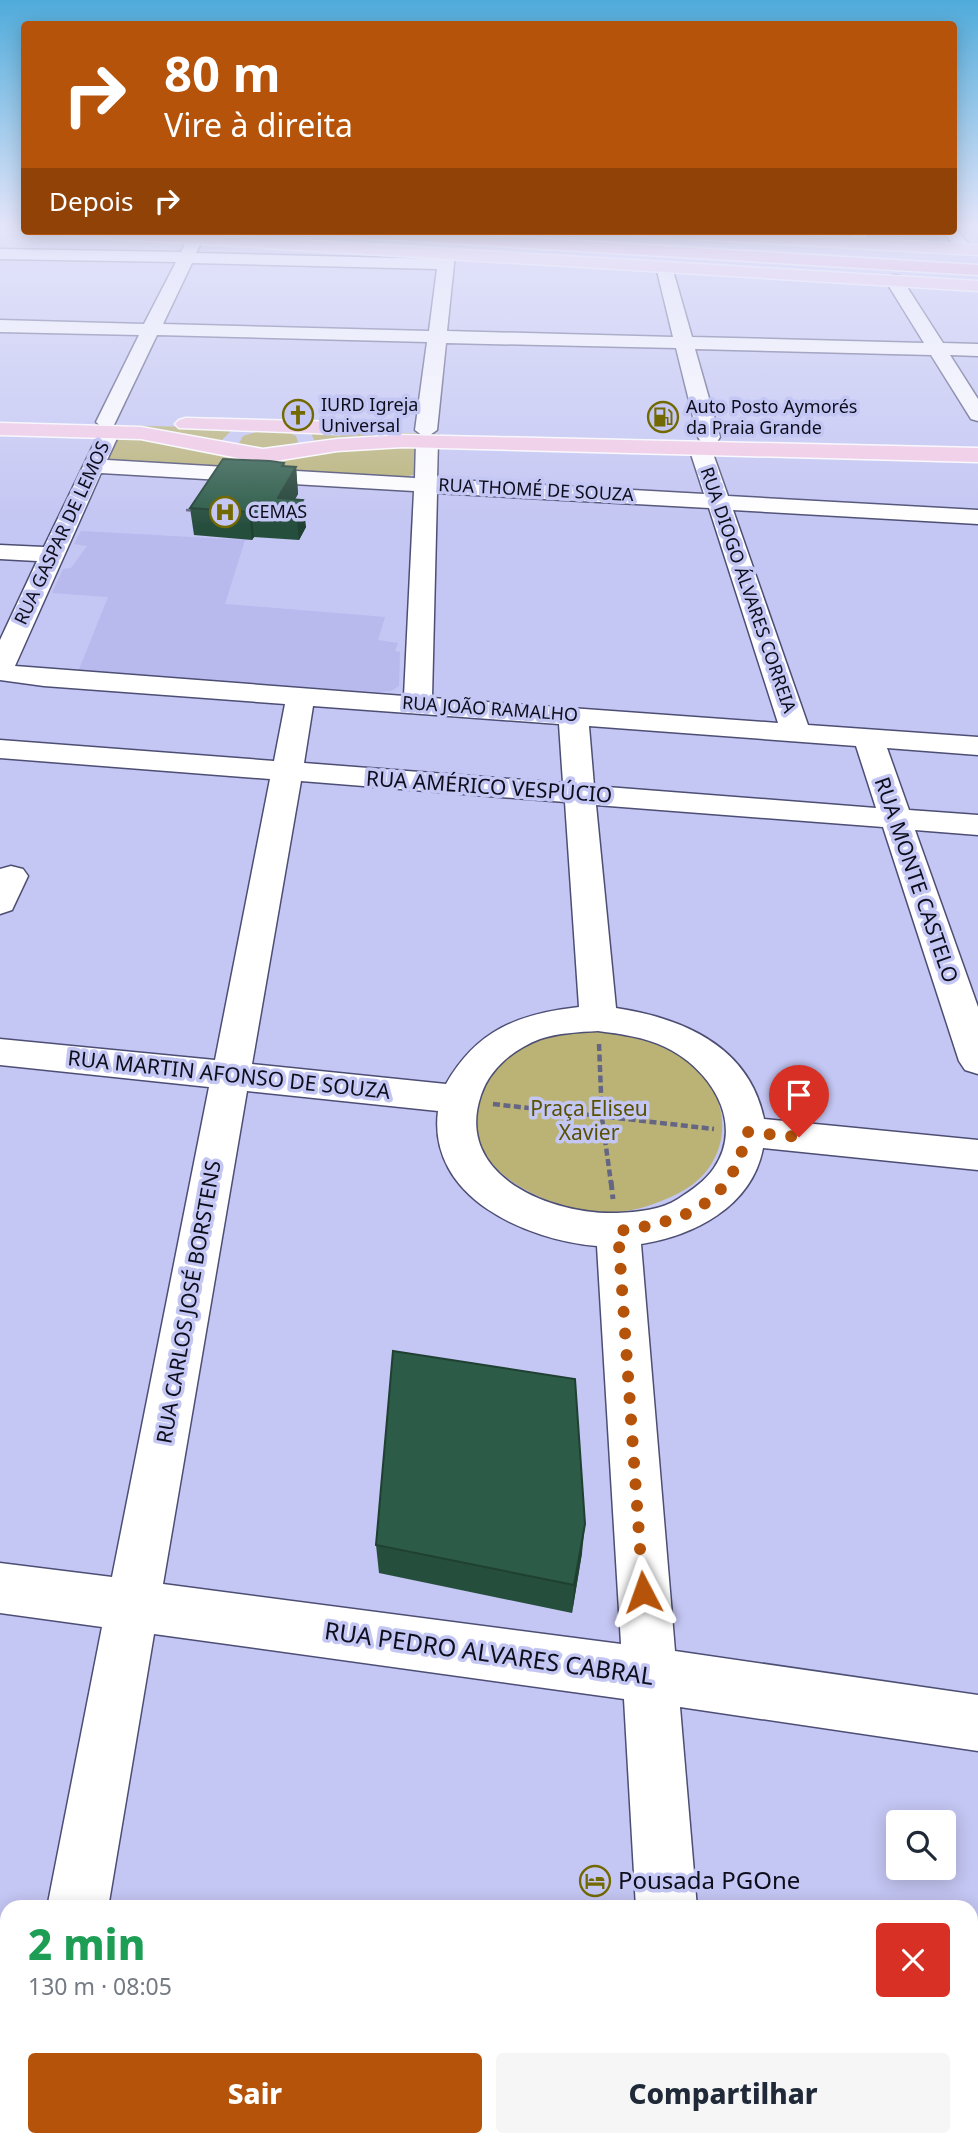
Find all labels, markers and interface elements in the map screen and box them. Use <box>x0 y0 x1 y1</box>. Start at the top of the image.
text: 80 m <box>164 40 281 106</box>
icon: right <box>49 49 140 140</box>
text: Vire à direita <box>164 103 353 146</box>
icon: right <box>148 182 186 220</box>
text: Depois <box>49 183 134 219</box>
place label: IURD Igreja Universal <box>321 392 418 437</box>
place label: Auto Posto Aymorés da Praia Grande <box>686 394 857 439</box>
church icon: IURD Igreja Universal <box>281 398 315 432</box>
fuel station icon: Auto Posto Aymorés da Praia Grande <box>646 400 680 434</box>
street label: RUA GASPAR DE LEMOS <box>8 437 114 628</box>
street label: RUA DIOGO ÁLVARES CORREIA <box>696 464 803 716</box>
street label: RUA THOMÉ DE SOUZA <box>438 472 635 506</box>
hospital icon: CEMAS <box>208 495 242 529</box>
place label: CEMAS <box>248 499 307 523</box>
street label: RUA JOÃO RAMALHO <box>401 690 579 726</box>
street label: RUA AMÉRICO VESPÚCIO <box>365 763 613 809</box>
street label: RUA MONTE CASTELO <box>869 773 965 986</box>
street label: RUA MARTIN AFONSO DE SOUZA <box>66 1043 392 1105</box>
pin <box>769 1065 829 1137</box>
icon: arrive <box>780 1076 818 1114</box>
park label: Praça Eliseu Xavier <box>530 1094 648 1146</box>
street label: RUA CARLOS JOSÉ BORSTENS <box>149 1158 227 1446</box>
position arrow <box>606 1555 680 1629</box>
street label: RUA PEDRO ALVARES CABRAL <box>323 1613 656 1692</box>
map controls <box>886 1810 956 1880</box>
button: search <box>886 1810 956 1880</box>
place label: Pousada PGOne <box>618 1863 800 1896</box>
hotel icon: Pousada PGOne <box>578 1864 612 1898</box>
text: 2 min <box>28 1915 145 1972</box>
button: close <box>876 1923 950 1997</box>
text: 130 m · 08:05 <box>28 1970 172 2002</box>
button: Sair <box>28 2053 482 2133</box>
button: Compartilhar <box>496 2053 950 2133</box>

